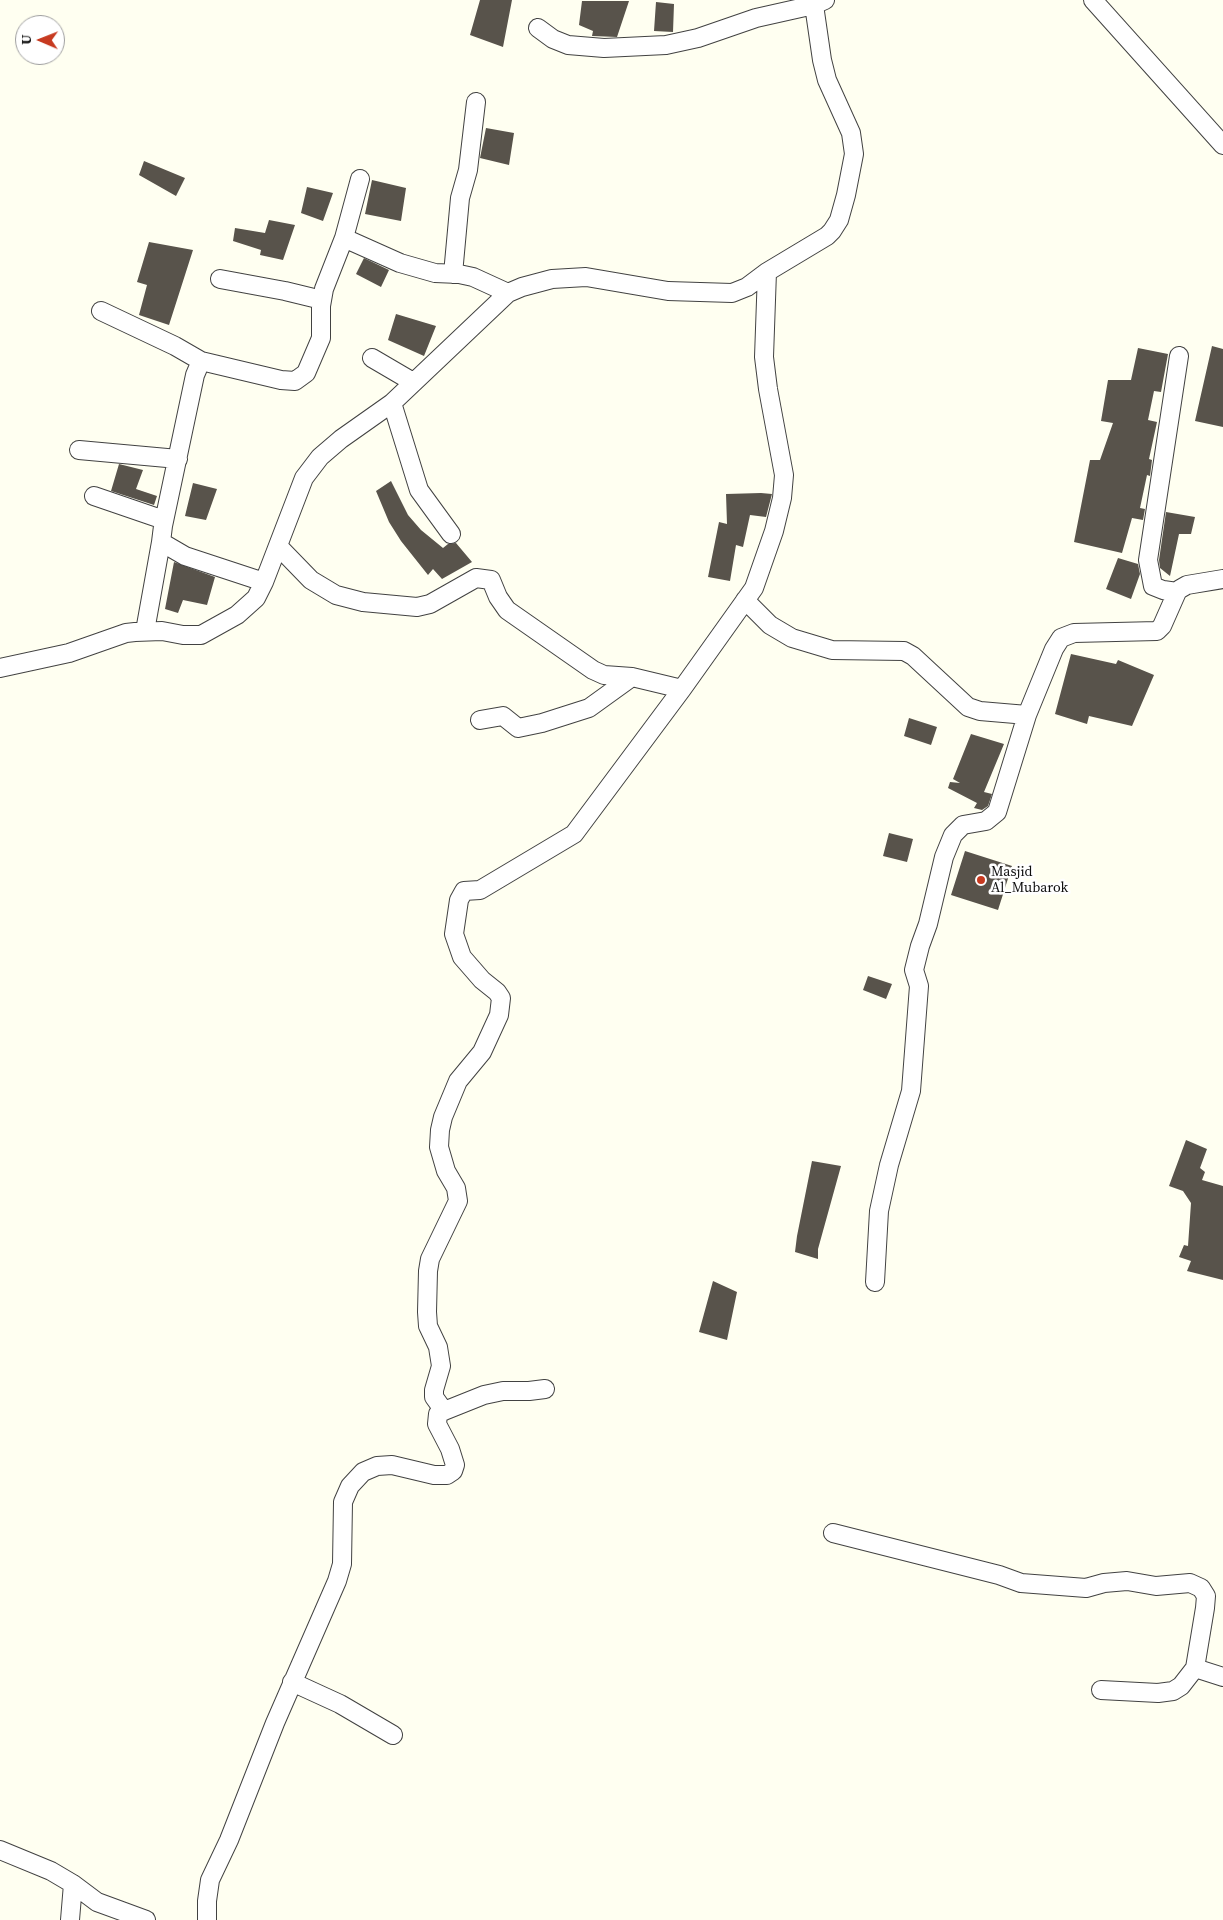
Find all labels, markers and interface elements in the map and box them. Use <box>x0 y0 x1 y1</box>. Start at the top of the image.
north arrow <box>15 15 65 65</box>
text: U <box>16 34 36 45</box>
place label: Masjid Al_Mubarok <box>991 864 1068 896</box>
marker: Masjid Al_Mubarok <box>975 874 987 886</box>

